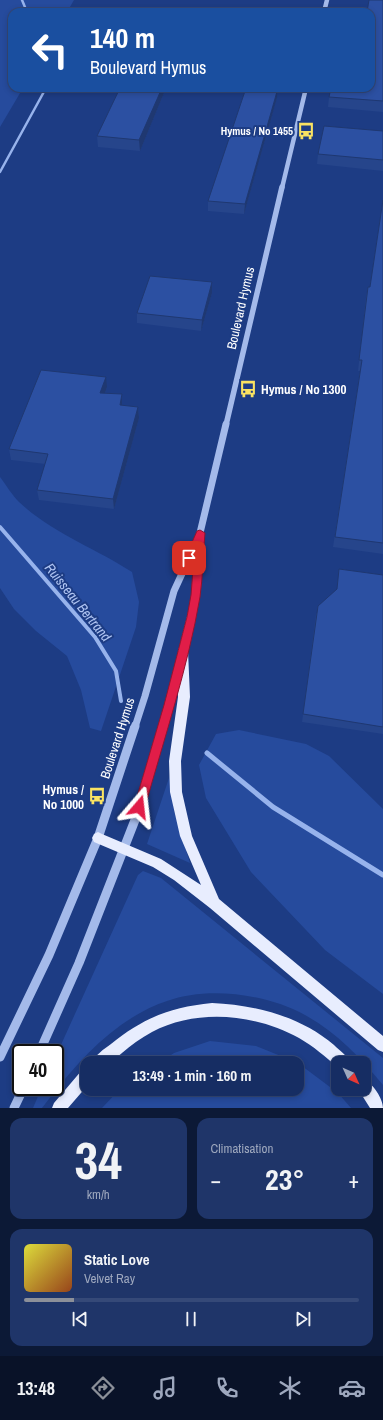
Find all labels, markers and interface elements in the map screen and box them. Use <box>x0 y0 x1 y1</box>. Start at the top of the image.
text: 140 m <box>90 19 155 57</box>
icon: left <box>24 24 76 76</box>
text: Boulevard Hymus <box>90 55 206 80</box>
bus stop icon: Hymus / No 1455 <box>296 121 316 141</box>
place label: Hymus / No 1455 <box>221 124 293 138</box>
street label: Boulevard Hymus <box>223 265 258 351</box>
bus stop icon: Hymus / No 1300 <box>238 379 258 399</box>
place label: Hymus / No 1300 <box>261 381 346 398</box>
pin <box>172 541 206 575</box>
icon: arrive <box>178 547 200 569</box>
water label: Ruisseau Bertrand <box>41 559 116 645</box>
street label: Boulevard Hymus <box>96 696 139 781</box>
place label: Hymus / No 1000 <box>43 781 84 813</box>
bus stop icon: Hymus / No 1000 <box>87 786 107 806</box>
position arrow <box>118 786 160 828</box>
speed limit sign: 40 <box>12 1044 64 1096</box>
north arrow <box>331 1056 371 1096</box>
map controls <box>331 1056 371 1096</box>
text: 13:49 · 1 min · 160 m <box>133 1065 251 1086</box>
text: 34 <box>75 1125 122 1195</box>
text: Climatisation <box>211 1140 273 1157</box>
text: 23° <box>265 1159 304 1199</box>
text: − <box>211 1165 221 1195</box>
text: + <box>348 1165 359 1195</box>
text: km/h <box>87 1186 110 1203</box>
text: Static Love <box>84 1249 150 1270</box>
text: Velvet Ray <box>84 1270 135 1287</box>
icon: previous <box>69 1308 91 1330</box>
icon: pause <box>180 1308 202 1330</box>
icon: next <box>292 1308 314 1330</box>
icon: directions <box>89 1374 117 1402</box>
icon: music <box>151 1374 179 1402</box>
icon: phone <box>213 1374 241 1402</box>
icon: climate <box>276 1374 304 1402</box>
icon: car <box>338 1374 366 1402</box>
text: 13:48 <box>17 1376 55 1401</box>

